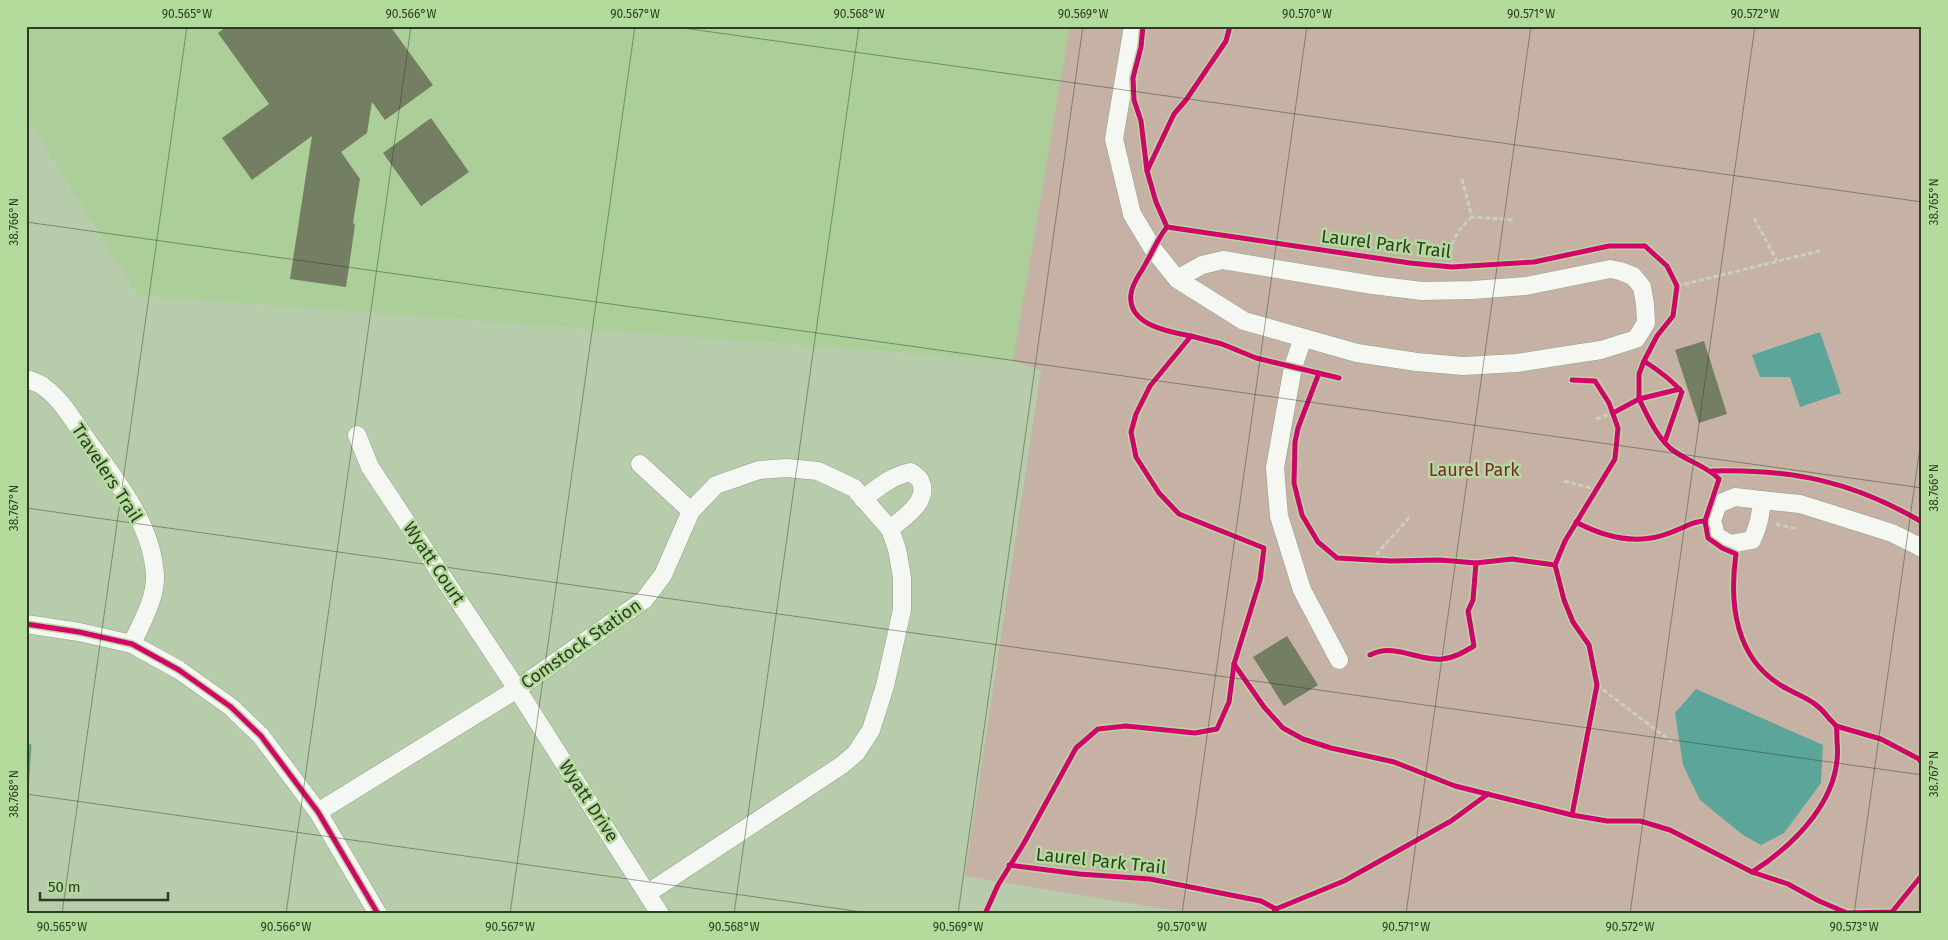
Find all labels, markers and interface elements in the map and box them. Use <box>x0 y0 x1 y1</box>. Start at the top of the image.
text: 90.565°W <box>162 7 212 21</box>
text: 90.566°W <box>386 7 437 21</box>
text: 90.567°W <box>610 7 660 21</box>
text: 90.568°W <box>833 7 885 21</box>
text: 90.569°W <box>1058 7 1108 21</box>
text: 90.570°W <box>1282 7 1332 21</box>
text: 90.571°W <box>1507 7 1555 21</box>
text: 90.572°W <box>1731 7 1780 21</box>
text: 38.765°N <box>1927 178 1941 226</box>
text: 38.766°N <box>7 198 21 246</box>
street label: Laurel Park Trail <box>1320 225 1452 263</box>
street label: Travelers Trail <box>67 420 147 526</box>
park label: Laurel Park <box>1429 459 1520 481</box>
text: 38.766°N <box>1927 464 1941 512</box>
text: 38.767°N <box>7 485 21 531</box>
street label: Wyatt Court <box>398 517 470 609</box>
street label: Comstock Station <box>517 594 645 694</box>
text: 38.767°N <box>1927 751 1941 797</box>
street label: Wyatt Drive <box>554 756 624 846</box>
text: 38.768°N <box>7 770 21 818</box>
street label: Laurel Park Trail <box>1035 843 1167 879</box>
scale bar <box>40 870 168 902</box>
text: 50 m <box>48 878 81 896</box>
text: 90.565°W <box>37 920 87 934</box>
text: 90.566°W <box>261 920 312 934</box>
text: 90.567°W <box>485 920 535 934</box>
text: 90.568°W <box>708 920 760 934</box>
text: 90.569°W <box>933 920 983 934</box>
text: 90.570°W <box>1157 920 1207 934</box>
text: 90.571°W <box>1382 920 1430 934</box>
text: 90.572°W <box>1606 920 1655 934</box>
text: 90.573°W <box>1829 920 1879 934</box>

